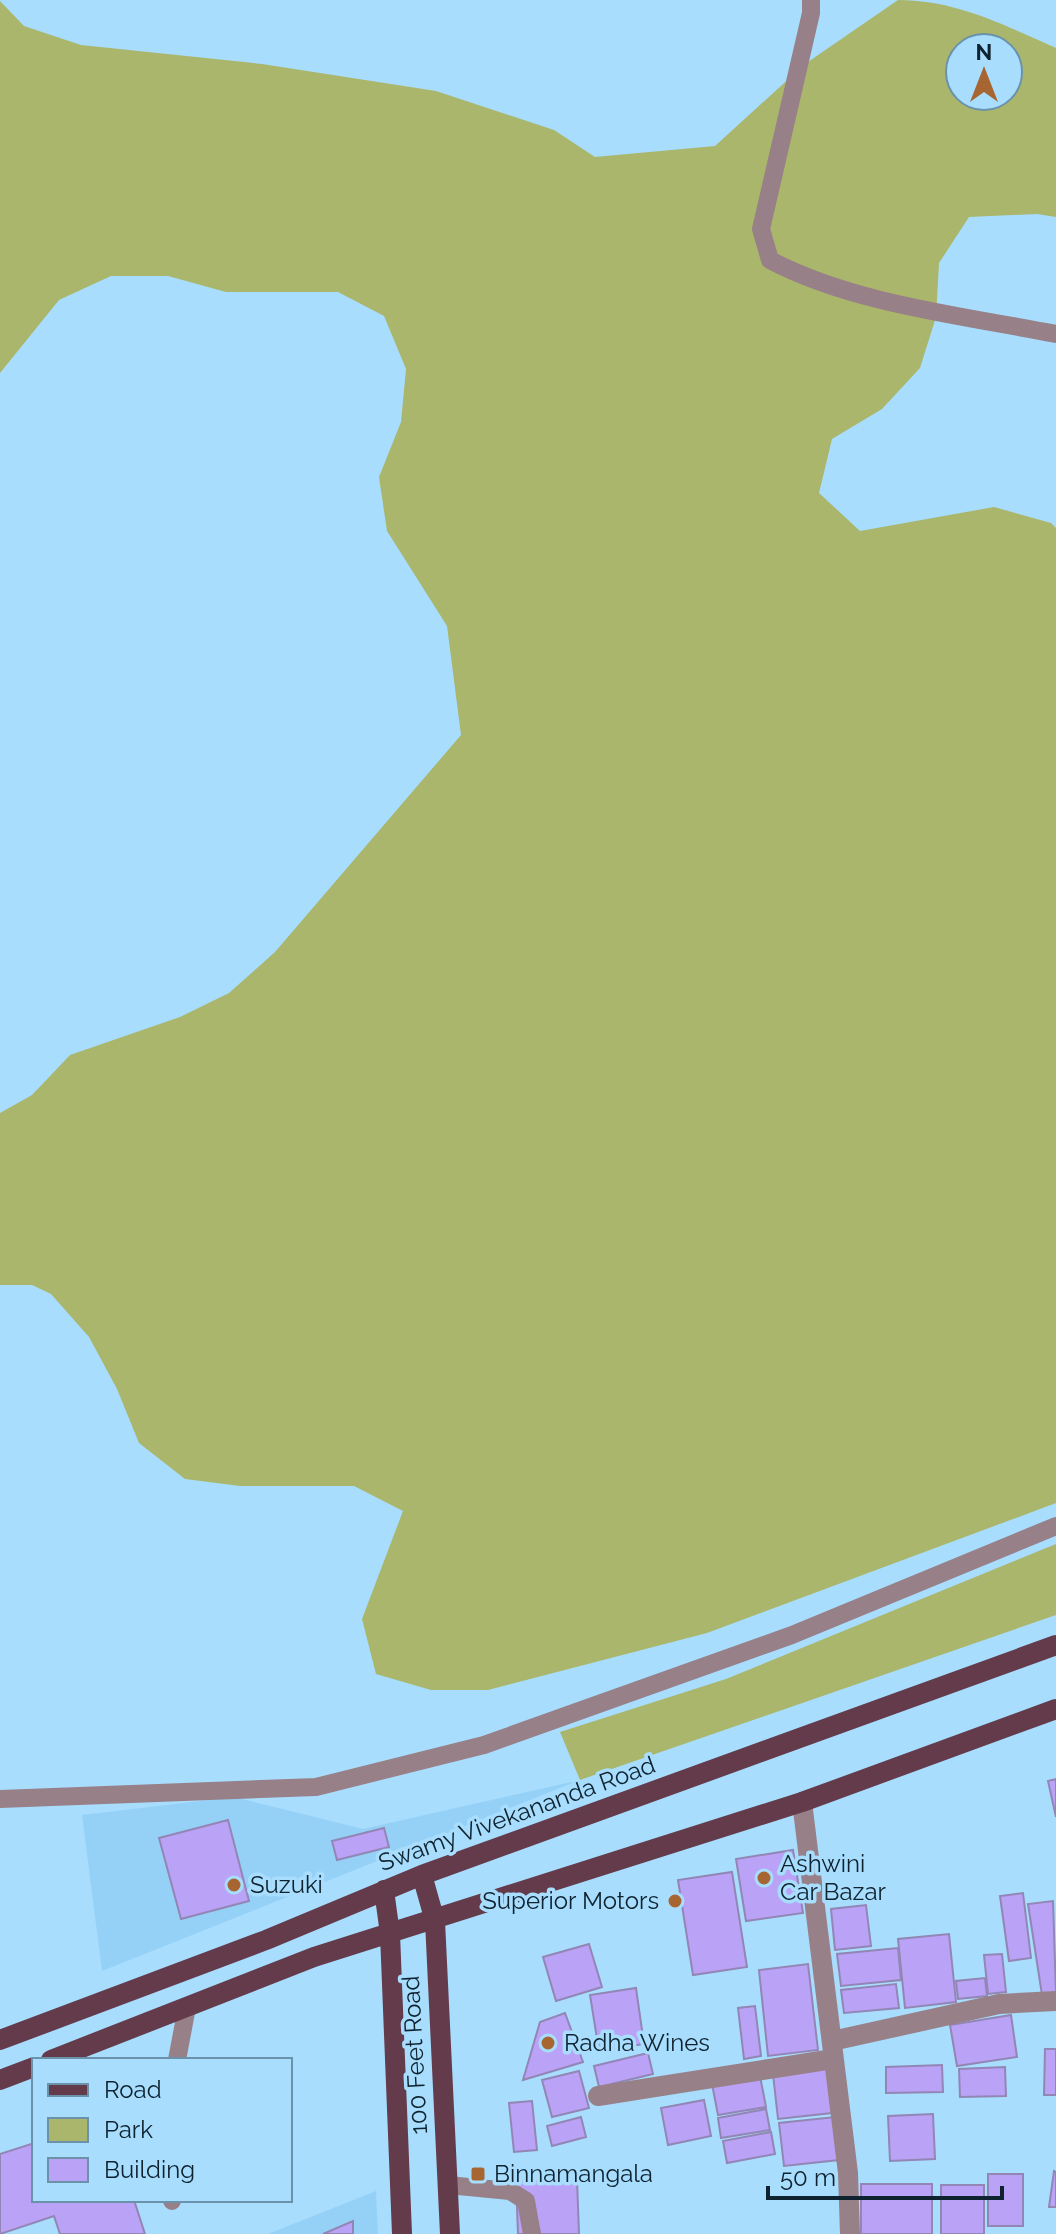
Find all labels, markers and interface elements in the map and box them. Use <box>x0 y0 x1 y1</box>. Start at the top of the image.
north arrow <box>944 32 1024 112</box>
text: N <box>976 39 992 65</box>
street label: Swamy Vivekananda Road <box>374 1750 659 1877</box>
place label: Ashwini Car Bazar <box>780 1849 886 1906</box>
marker: Ashwini Car Bazar <box>755 1869 773 1887</box>
place label: Suzuki <box>250 1870 323 1899</box>
marker: Suzuki <box>225 1876 243 1894</box>
place label: Superior Motors <box>482 1886 659 1915</box>
marker: Superior Motors <box>666 1892 684 1910</box>
street label: 100 Feet Road <box>396 1975 433 2135</box>
place label: Radha Wines <box>564 2028 710 2057</box>
marker: Radha Wines <box>539 2034 557 2052</box>
legend <box>32 2058 292 2202</box>
text: Road <box>104 2075 162 2104</box>
text: Park <box>104 2115 153 2144</box>
scale bar <box>768 2150 1002 2200</box>
text: Building <box>104 2155 195 2184</box>
place label: Binnamangala <box>494 2159 653 2188</box>
text: 50 m <box>780 2163 836 2192</box>
marker: Binnamangala <box>469 2165 487 2183</box>

